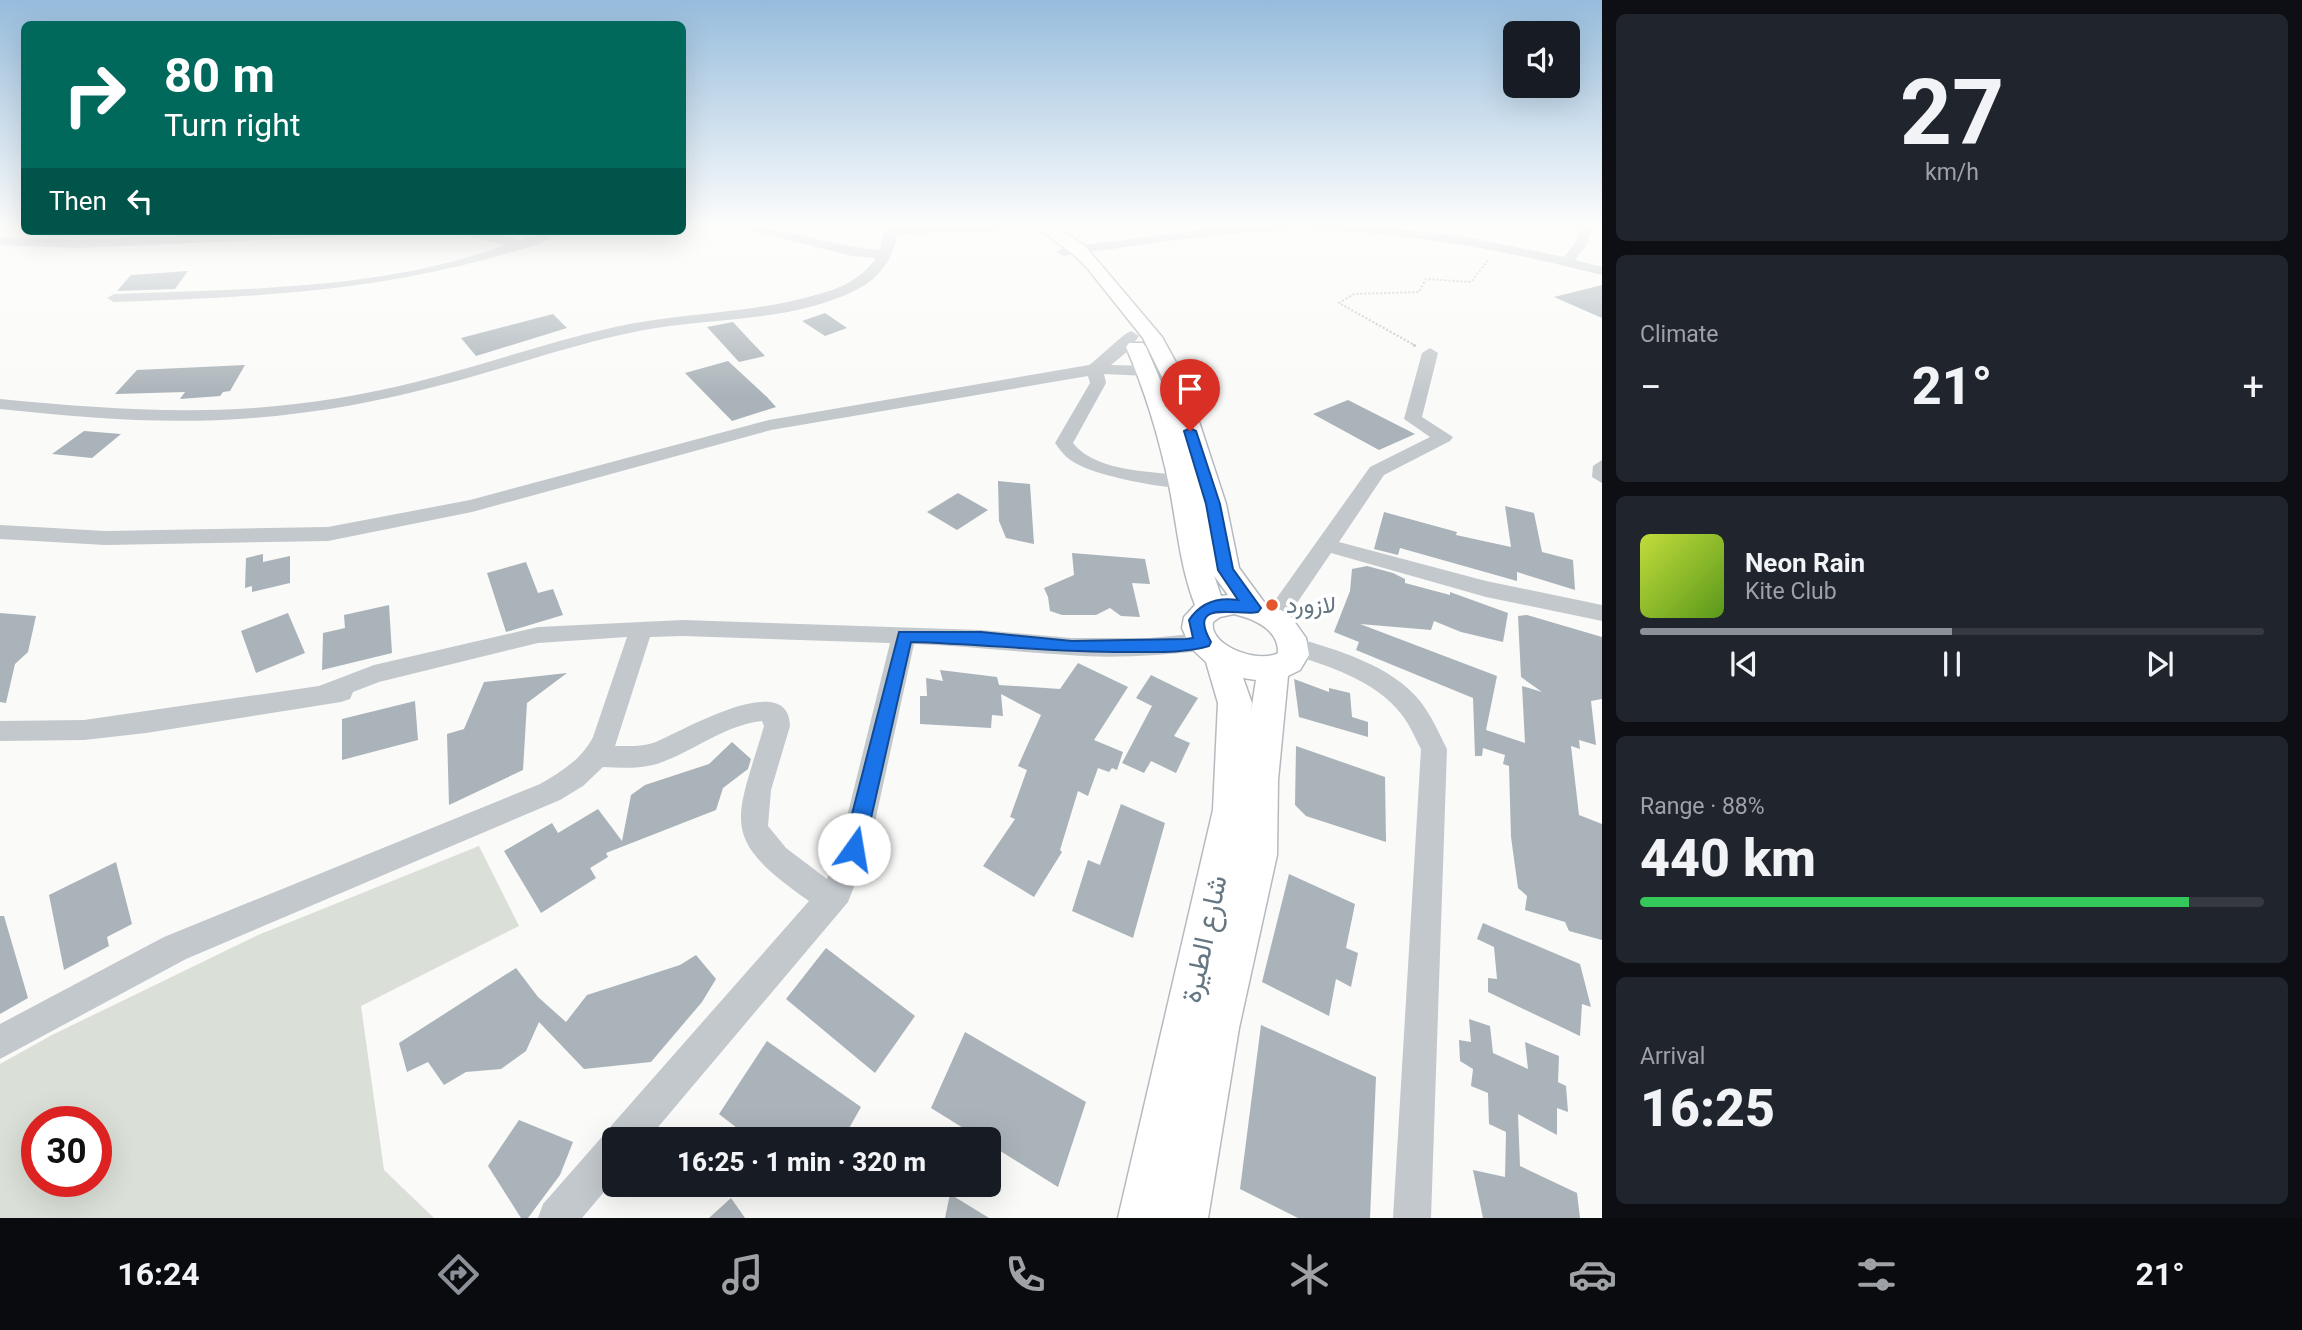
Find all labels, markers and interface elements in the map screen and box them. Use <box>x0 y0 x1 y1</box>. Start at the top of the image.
map controls <box>1503 21 1580 98</box>
button: sound <box>1503 21 1580 98</box>
text: 80 m <box>164 47 275 104</box>
icon: right <box>49 49 140 140</box>
text: 27 <box>1900 60 2004 166</box>
text: Turn right <box>164 106 300 144</box>
text: km/h <box>1925 159 1979 186</box>
icon: left <box>121 182 159 220</box>
text: Then <box>49 186 107 216</box>
text: Climate <box>1640 321 1719 348</box>
text: 21° <box>1912 356 1992 417</box>
pin <box>1160 359 1220 431</box>
text: − <box>1640 365 1662 409</box>
text: + <box>2242 365 2264 409</box>
icon: arrive <box>1171 370 1209 408</box>
text: Neon Rain <box>1745 548 1865 578</box>
text: Kite Club <box>1745 578 1837 605</box>
place label: لازورد <box>1286 591 1336 620</box>
marker: لازورد <box>1264 597 1280 613</box>
icon: previous <box>1725 645 1763 683</box>
icon: pause <box>1933 645 1971 683</box>
icon: next <box>2141 645 2179 683</box>
text: Range · 88% <box>1640 793 1765 820</box>
position arrow <box>817 812 891 886</box>
text: 440 km <box>1640 828 1816 889</box>
street label: شارع الطيرة <box>1174 872 1236 1006</box>
text: Arrival <box>1640 1043 1705 1070</box>
text: 16:25 <box>1640 1078 1775 1139</box>
speed limit sign: 30 <box>21 1106 112 1197</box>
text: 16:25 · 1 min · 320 m <box>677 1147 926 1177</box>
icon: directions <box>434 1250 483 1299</box>
icon: music <box>718 1250 767 1299</box>
icon: phone <box>1001 1250 1050 1299</box>
icon: climate <box>1285 1250 1334 1299</box>
icon: car <box>1568 1250 1617 1299</box>
icon: filters <box>1852 1250 1901 1299</box>
text: 16:24 <box>117 1255 200 1293</box>
text: 21° <box>2135 1255 2185 1293</box>

